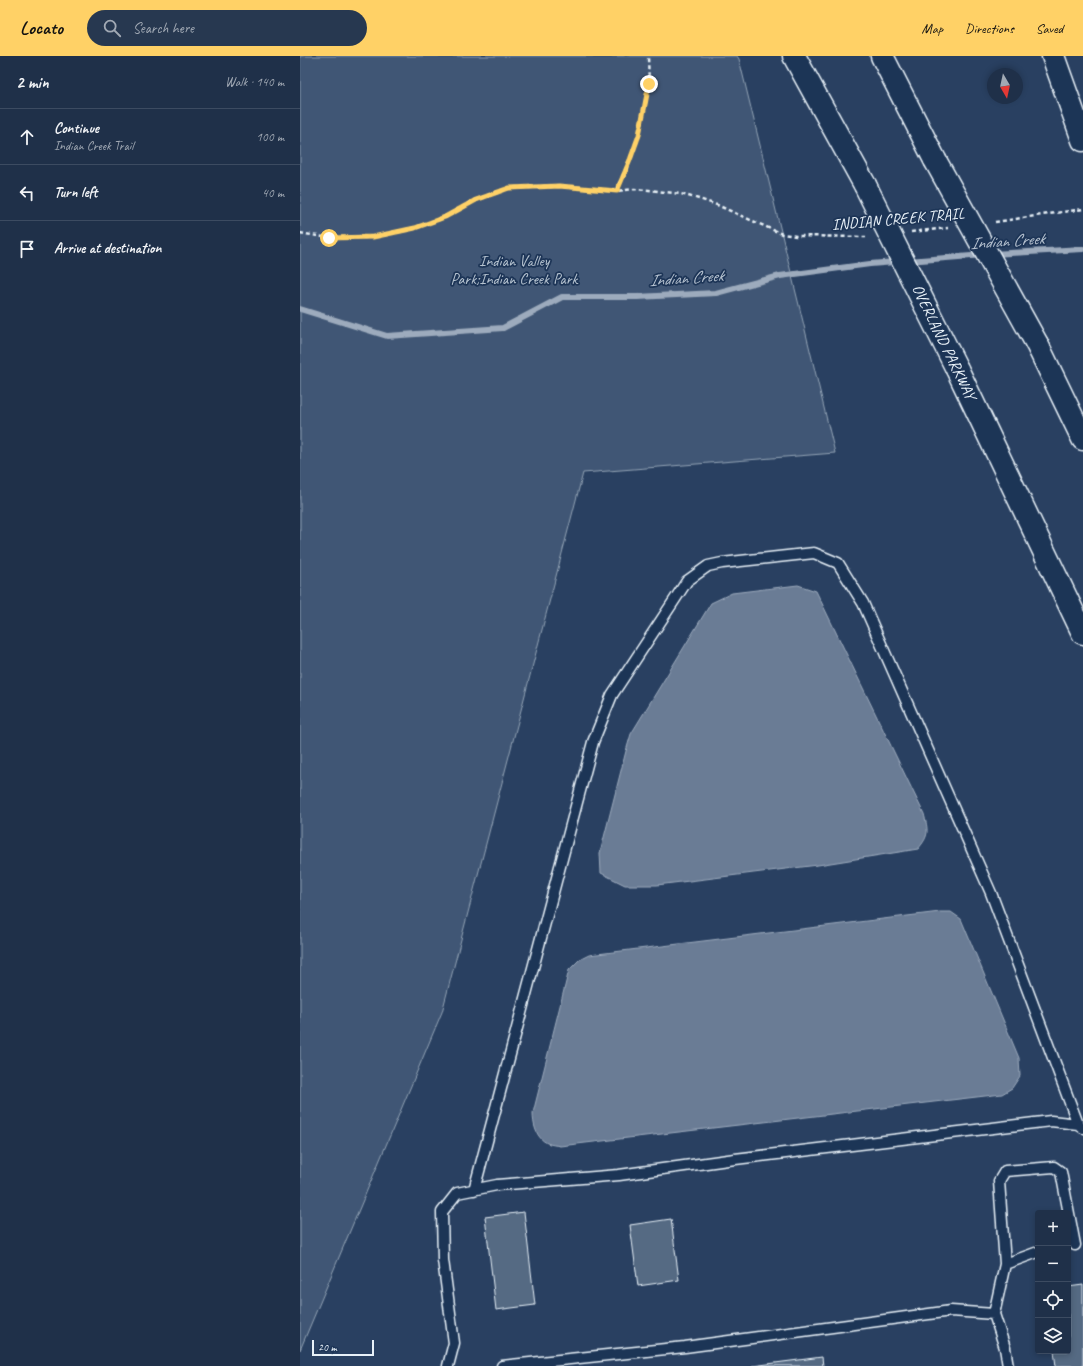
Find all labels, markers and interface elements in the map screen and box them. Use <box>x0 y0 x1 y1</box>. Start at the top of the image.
search box <box>87 10 367 46</box>
text: Locato <box>20 16 63 40</box>
icon: search <box>101 17 123 39</box>
text: Search here <box>133 19 194 38</box>
text: Map <box>922 20 943 37</box>
text: Directions <box>965 20 1014 37</box>
text: Saved <box>1036 20 1063 37</box>
north arrow <box>987 68 1023 104</box>
text: 2 min <box>16 72 49 93</box>
text: Walk · 140 m <box>225 74 284 90</box>
route end <box>640 75 658 93</box>
text: Continue <box>54 119 99 138</box>
icon: ahead <box>16 126 38 148</box>
text: 100 m <box>256 129 284 145</box>
text: Indian Creek Trail <box>54 138 133 154</box>
icon: left <box>16 182 38 204</box>
text: Turn left <box>54 183 97 202</box>
text: 40 m <box>262 185 284 201</box>
street label: INDIAN CREEK TRAIL <box>831 203 965 235</box>
water label: Indian Creek <box>969 228 1047 254</box>
route start <box>320 229 338 247</box>
icon: arrive <box>16 238 38 260</box>
text: Arrive at destination <box>54 239 161 258</box>
park label: Indian Valley Park;Indian Creek Park <box>451 251 579 289</box>
water label: Indian Creek <box>648 265 726 291</box>
street label: OVERLAND PARKWAY <box>907 281 982 406</box>
map controls <box>1035 1210 1071 1354</box>
button: + <box>1035 1210 1071 1246</box>
button: − <box>1035 1246 1071 1282</box>
button: locate <box>1035 1282 1071 1318</box>
button: layers <box>1035 1318 1071 1354</box>
scale bar <box>312 1338 374 1357</box>
text: 20 m <box>318 1340 337 1354</box>

